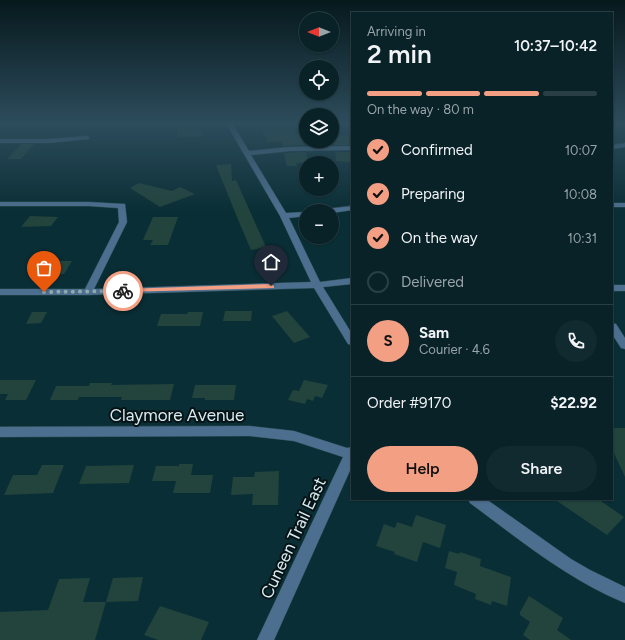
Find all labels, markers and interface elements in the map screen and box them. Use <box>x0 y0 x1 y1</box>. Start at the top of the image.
north arrow <box>299 12 339 52</box>
map controls <box>299 12 339 244</box>
text: Arriving in <box>367 24 426 39</box>
text: 10:37–10:42 <box>514 37 597 55</box>
text: 2 min <box>367 38 432 70</box>
button: locate <box>299 60 339 100</box>
text: On the way · 80 m <box>367 102 474 117</box>
button: layers <box>299 108 339 148</box>
icon: check <box>367 139 389 161</box>
text: Confirmed <box>401 141 473 159</box>
text: 10:07 <box>565 143 597 158</box>
button: + <box>299 156 339 196</box>
icon: check <box>367 183 389 205</box>
text: Preparing <box>401 185 465 203</box>
text: 10:08 <box>564 187 597 202</box>
button: − <box>299 204 339 244</box>
icon: check <box>367 227 389 249</box>
text: On the way <box>401 229 478 247</box>
text: 10:31 <box>568 231 597 246</box>
pin <box>254 245 288 286</box>
pin <box>27 251 61 292</box>
icon: home <box>260 251 282 273</box>
icon: bag <box>33 257 55 279</box>
courier <box>103 271 143 311</box>
text: Delivered <box>401 273 464 291</box>
icon: bike <box>112 280 134 302</box>
button: phone <box>555 320 597 362</box>
text: Sam <box>419 324 449 342</box>
text: S <box>383 332 393 350</box>
text: Courier · 4.6 <box>419 342 490 357</box>
text: Order #9170 <box>367 394 451 412</box>
text: $22.92 <box>550 394 597 412</box>
street label: Claymore Avenue <box>110 405 244 425</box>
button: Help <box>367 446 478 492</box>
button: Share <box>486 446 597 492</box>
street label: Cuneen Trail East <box>256 474 330 602</box>

